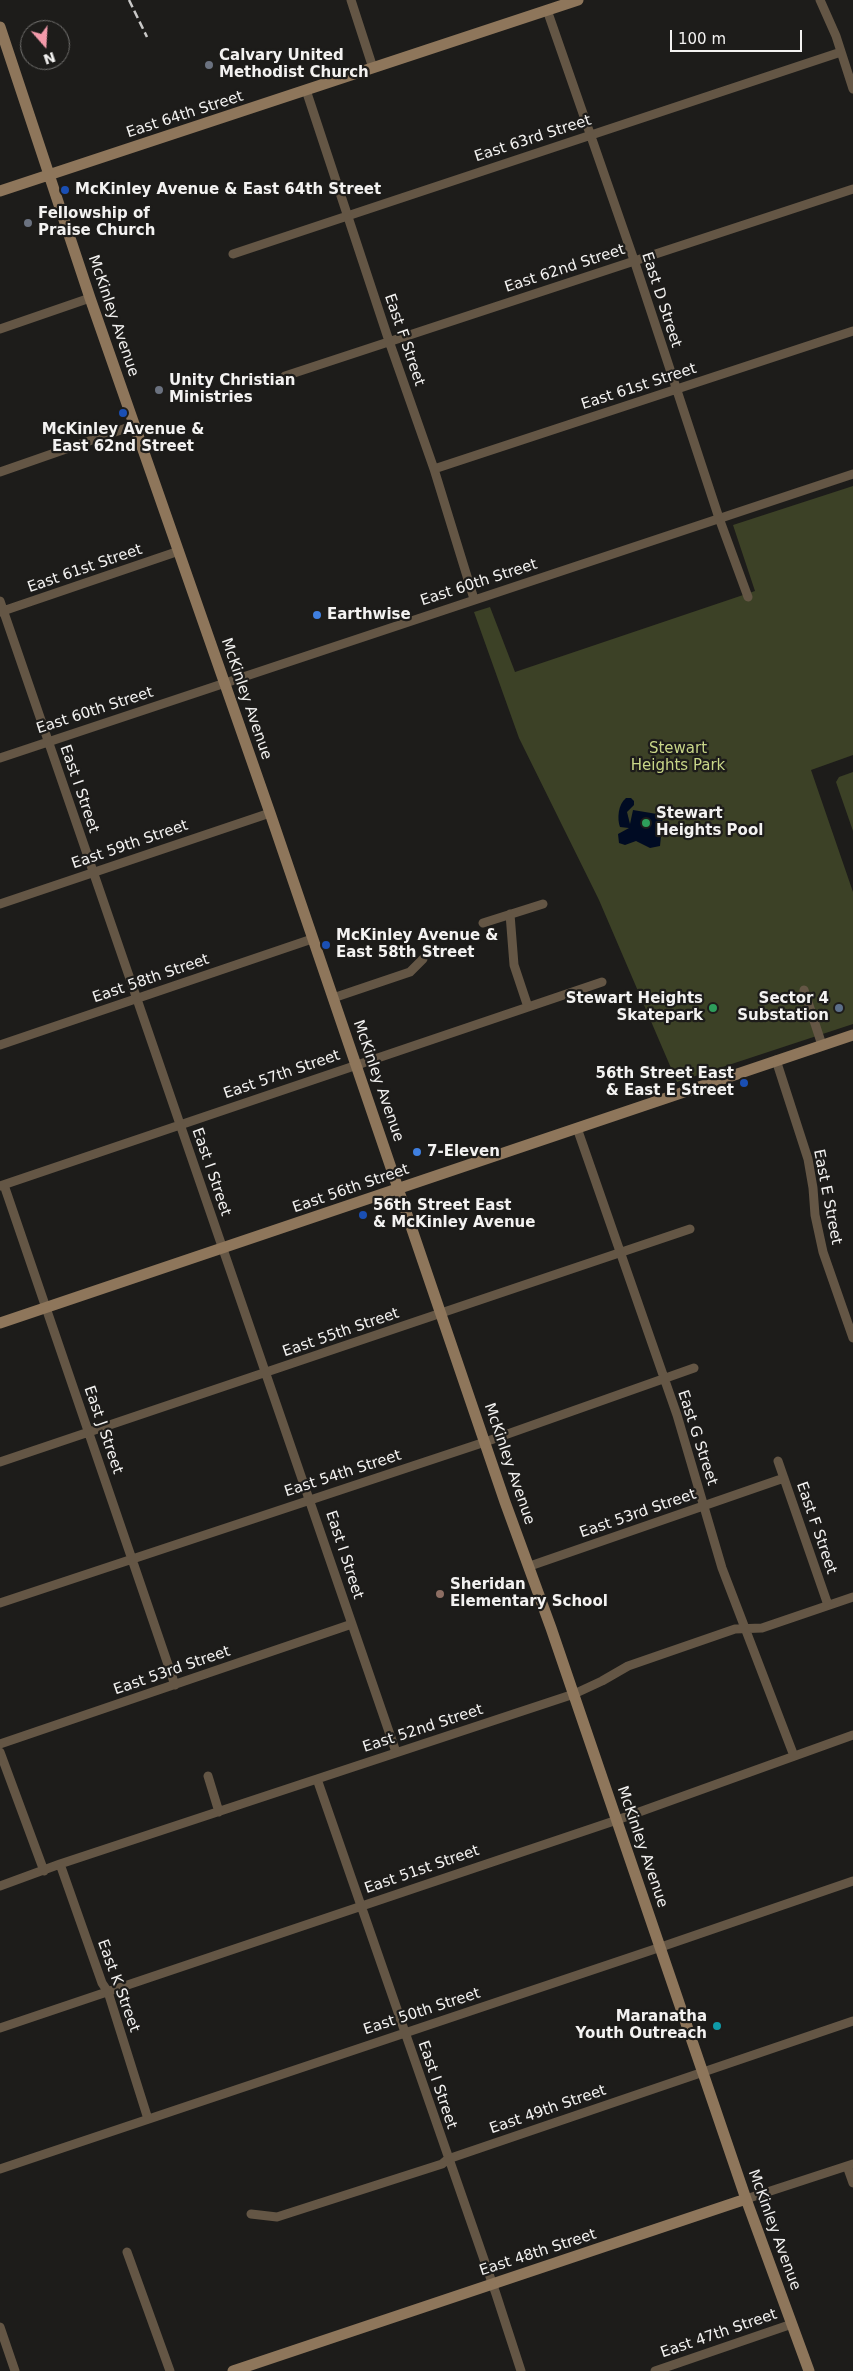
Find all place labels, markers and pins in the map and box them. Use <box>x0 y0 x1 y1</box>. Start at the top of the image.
place label: Calvary United Methodist Church <box>219 47 369 82</box>
marker: Calvary United Methodist Church <box>203 59 215 71</box>
place label: McKinley Avenue & East 64th Street <box>75 181 381 199</box>
marker: McKinley Avenue & East 64th Street <box>59 184 71 196</box>
place label: Fellowship of Praise Church <box>38 205 155 240</box>
marker: Fellowship of Praise Church <box>22 217 34 229</box>
place label: Unity Christian Ministries <box>169 372 295 407</box>
marker: Unity Christian Ministries <box>153 384 165 396</box>
marker: McKinley Avenue & East 62nd Street <box>117 407 129 419</box>
place label: McKinley Avenue & East 62nd Street <box>42 421 204 456</box>
place label: Earthwise <box>327 606 411 624</box>
marker: Earthwise <box>311 609 323 621</box>
place label: Stewart Heights Pool <box>656 805 763 840</box>
marker: Stewart Heights Pool <box>640 817 652 829</box>
place label: McKinley Avenue & East 58th Street <box>336 927 498 962</box>
marker: McKinley Avenue & East 58th Street <box>320 939 332 951</box>
place label: Stewart Heights Skatepark <box>566 990 703 1025</box>
place label: Sector 4 Substation <box>737 990 829 1025</box>
marker: Stewart Heights Skatepark <box>707 1002 719 1014</box>
marker: Sector 4 Substation <box>833 1002 845 1014</box>
place label: 56th Street East & East E Street <box>595 1065 734 1100</box>
marker: 56th Street East & East E Street <box>738 1077 750 1089</box>
place label: 7-Eleven <box>427 1143 500 1161</box>
marker: 7-Eleven <box>411 1146 423 1158</box>
place label: 56th Street East & McKinley Avenue <box>373 1197 535 1232</box>
marker: 56th Street East & McKinley Avenue <box>357 1209 369 1221</box>
place label: Sheridan Elementary School <box>450 1576 608 1611</box>
marker: Sheridan Elementary School <box>434 1588 446 1600</box>
place label: Maranatha Youth Outreach <box>576 2008 707 2043</box>
marker: Maranatha Youth Outreach <box>711 2020 723 2032</box>

